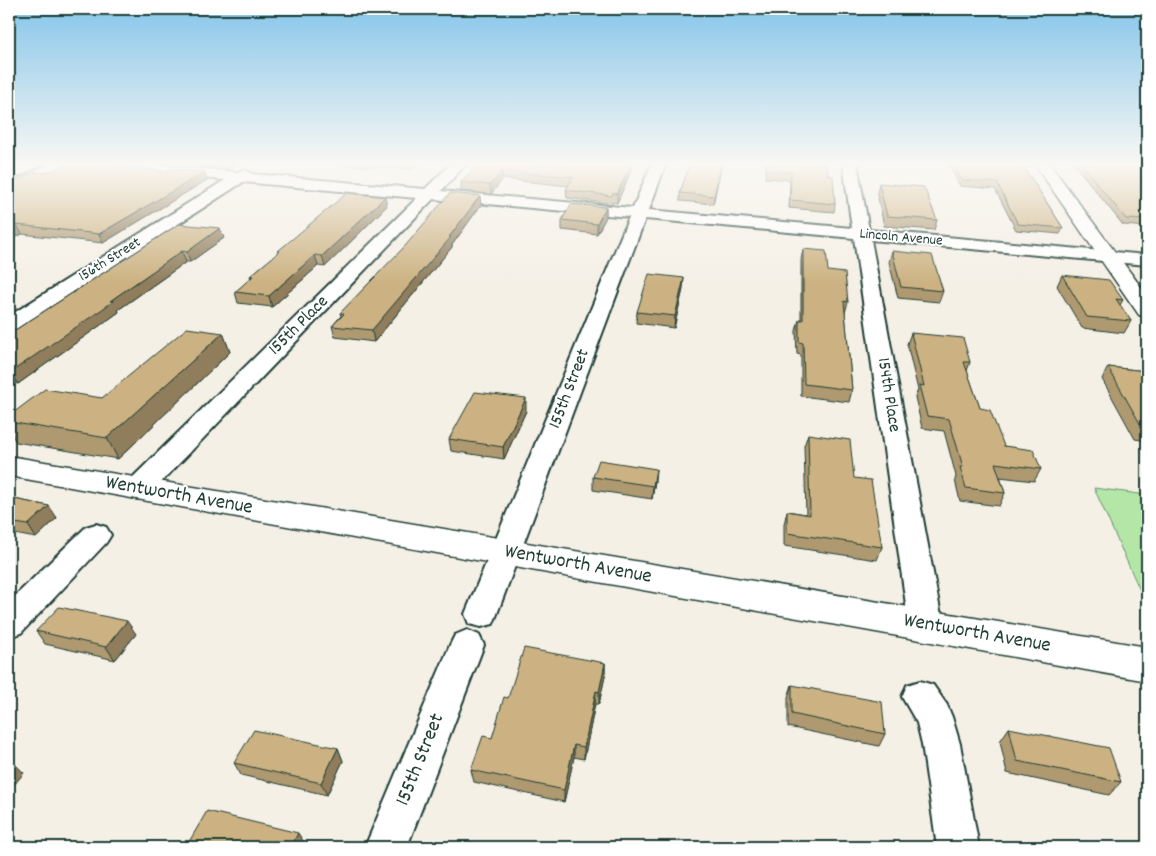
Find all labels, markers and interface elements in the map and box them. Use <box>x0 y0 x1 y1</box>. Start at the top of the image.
street label: Lincoln Avenue <box>858 223 944 253</box>
street label: 156th Street <box>75 232 146 288</box>
street label: 155th Place <box>263 290 335 362</box>
street label: 155th Street <box>543 345 597 432</box>
street label: 154th Place <box>870 356 906 434</box>
street label: Wentworth Avenue <box>103 468 255 524</box>
street label: Wentworth Avenue <box>502 537 654 593</box>
street label: Wentworth Avenue <box>901 606 1053 662</box>
street label: 155th Street <box>389 709 453 811</box>

